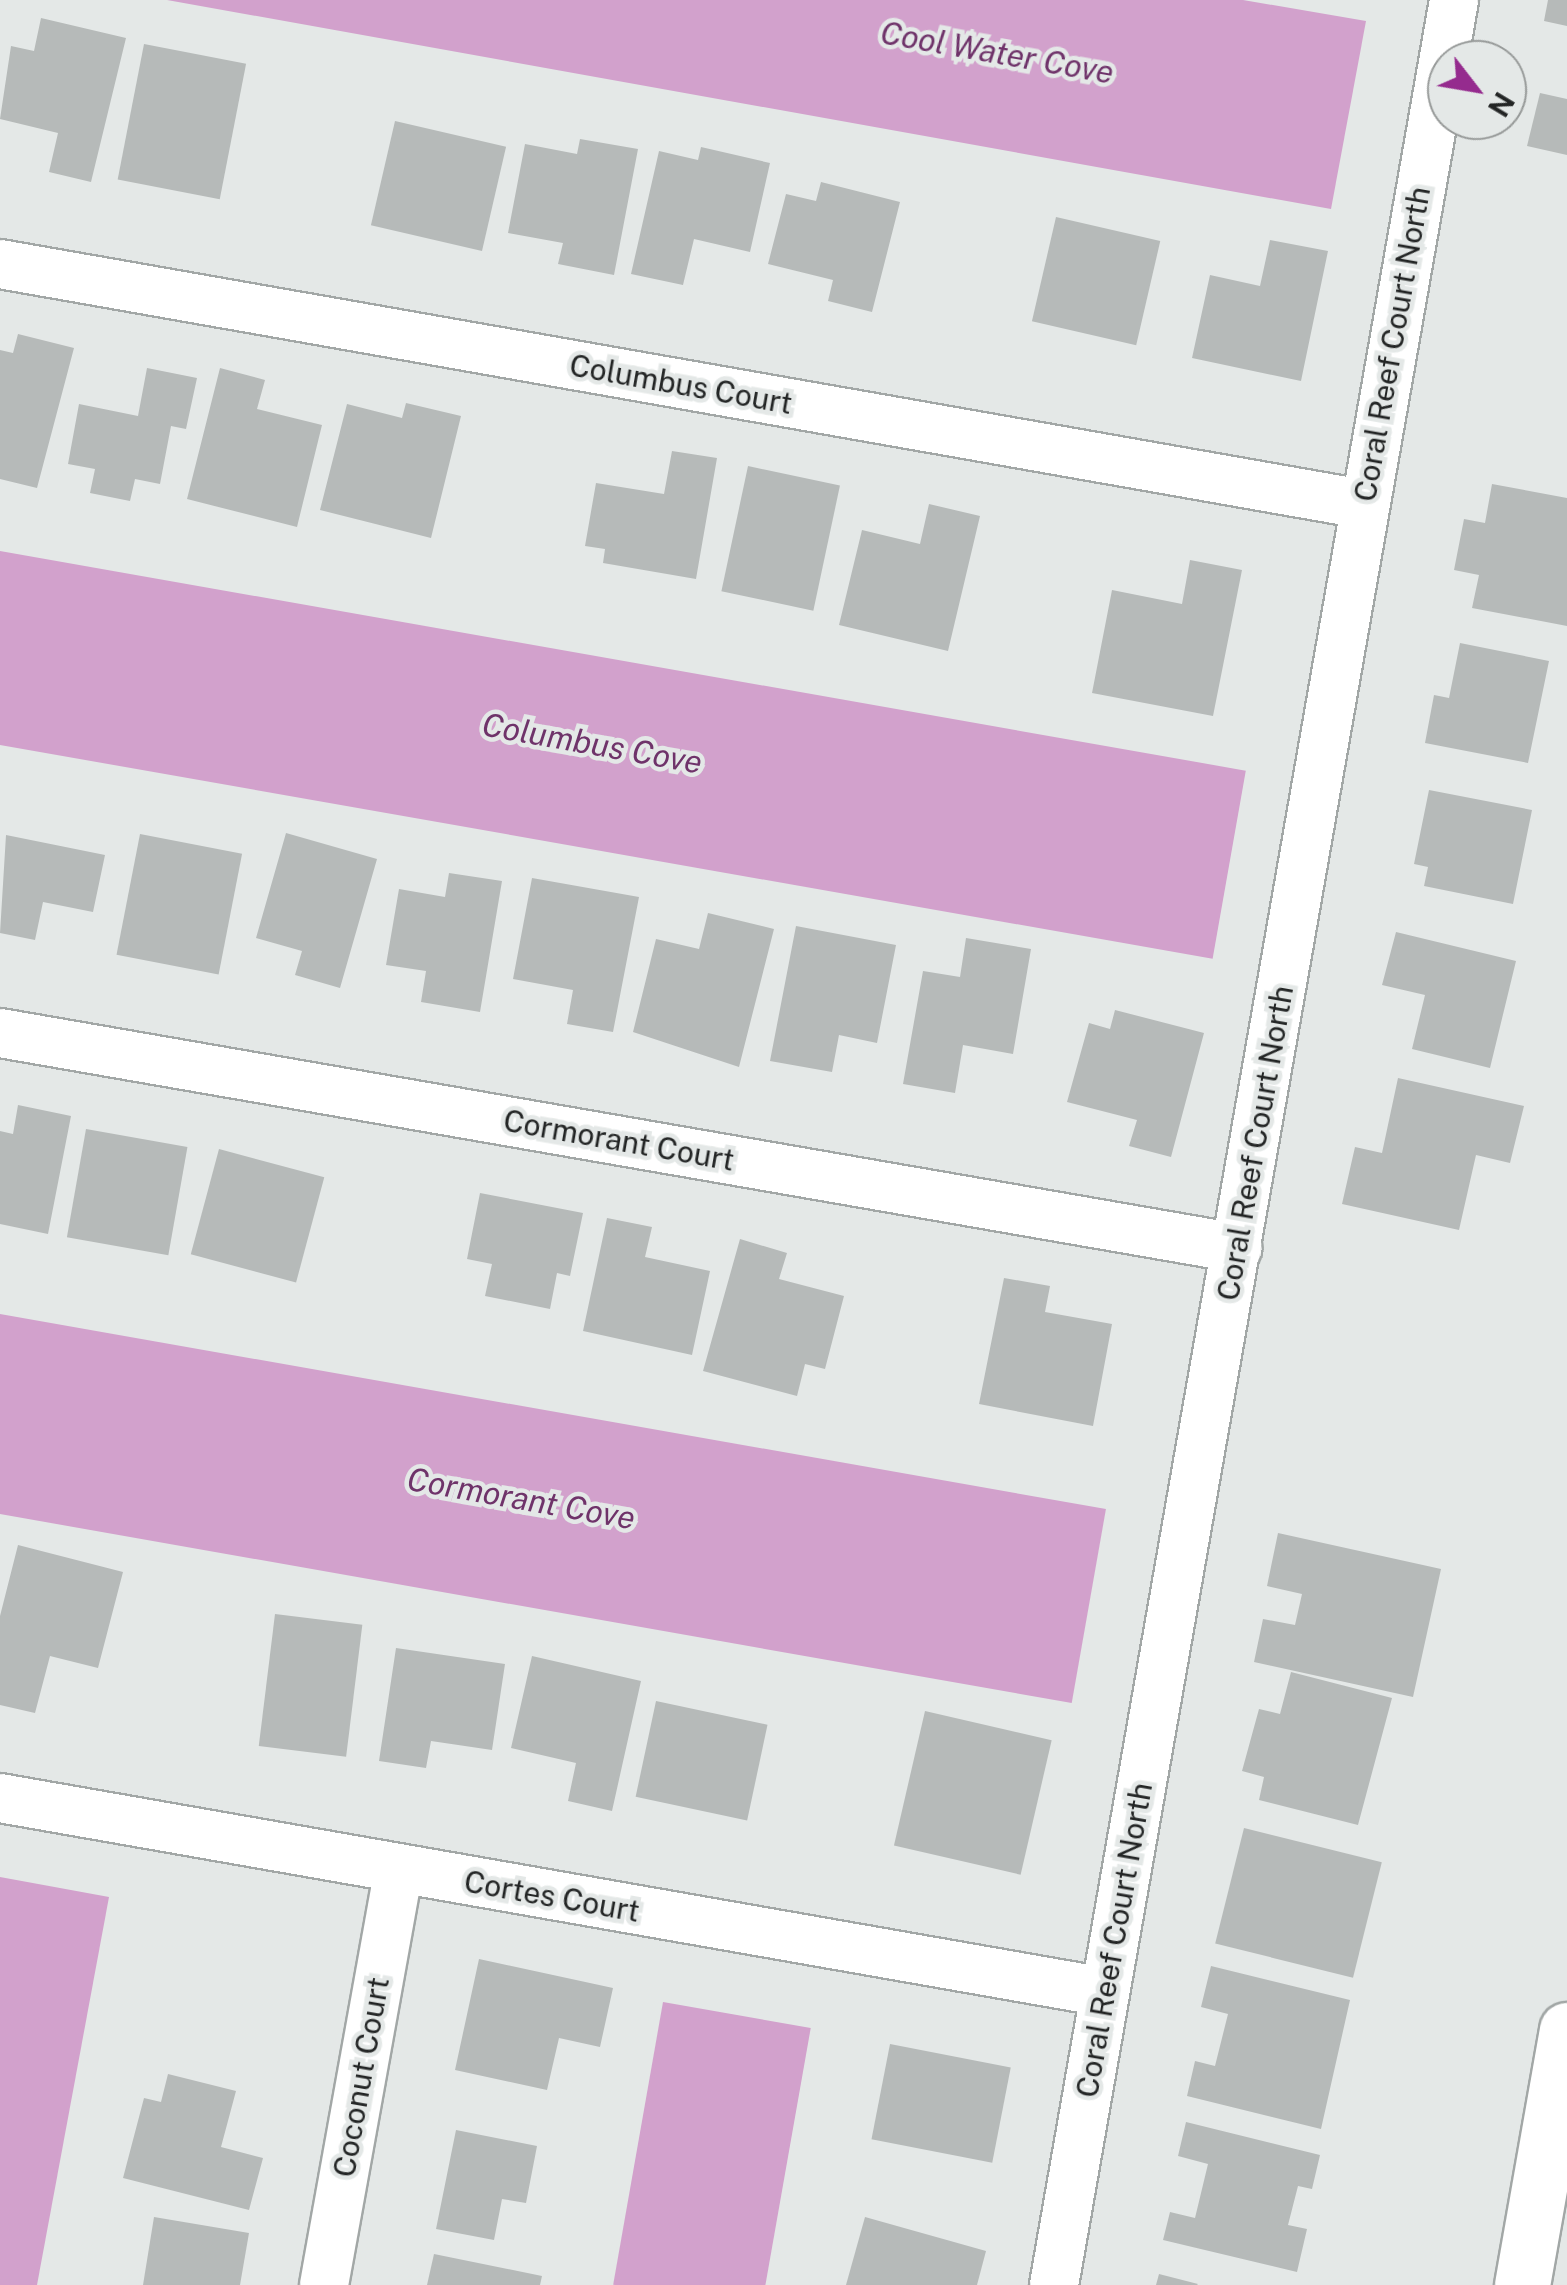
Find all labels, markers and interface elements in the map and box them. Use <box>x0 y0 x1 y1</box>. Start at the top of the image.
water label: Cool Water Cove <box>877 14 1117 92</box>
north arrow <box>1427 40 1527 140</box>
text: N <box>1482 87 1521 123</box>
street label: Coral Reef Court North <box>1347 184 1437 504</box>
street label: Columbus Court <box>567 347 795 421</box>
water label: Columbus Cove <box>479 706 705 782</box>
street label: Coral Reef Court North <box>1210 983 1300 1303</box>
street label: Cormorant Court <box>501 1102 737 1178</box>
water label: Cormorant Cove <box>404 1460 638 1538</box>
street label: Coral Reef Court North <box>1069 1780 1159 2100</box>
street label: Cortes Court <box>461 1863 643 1929</box>
street label: Coconut Court <box>326 1974 396 2180</box>

